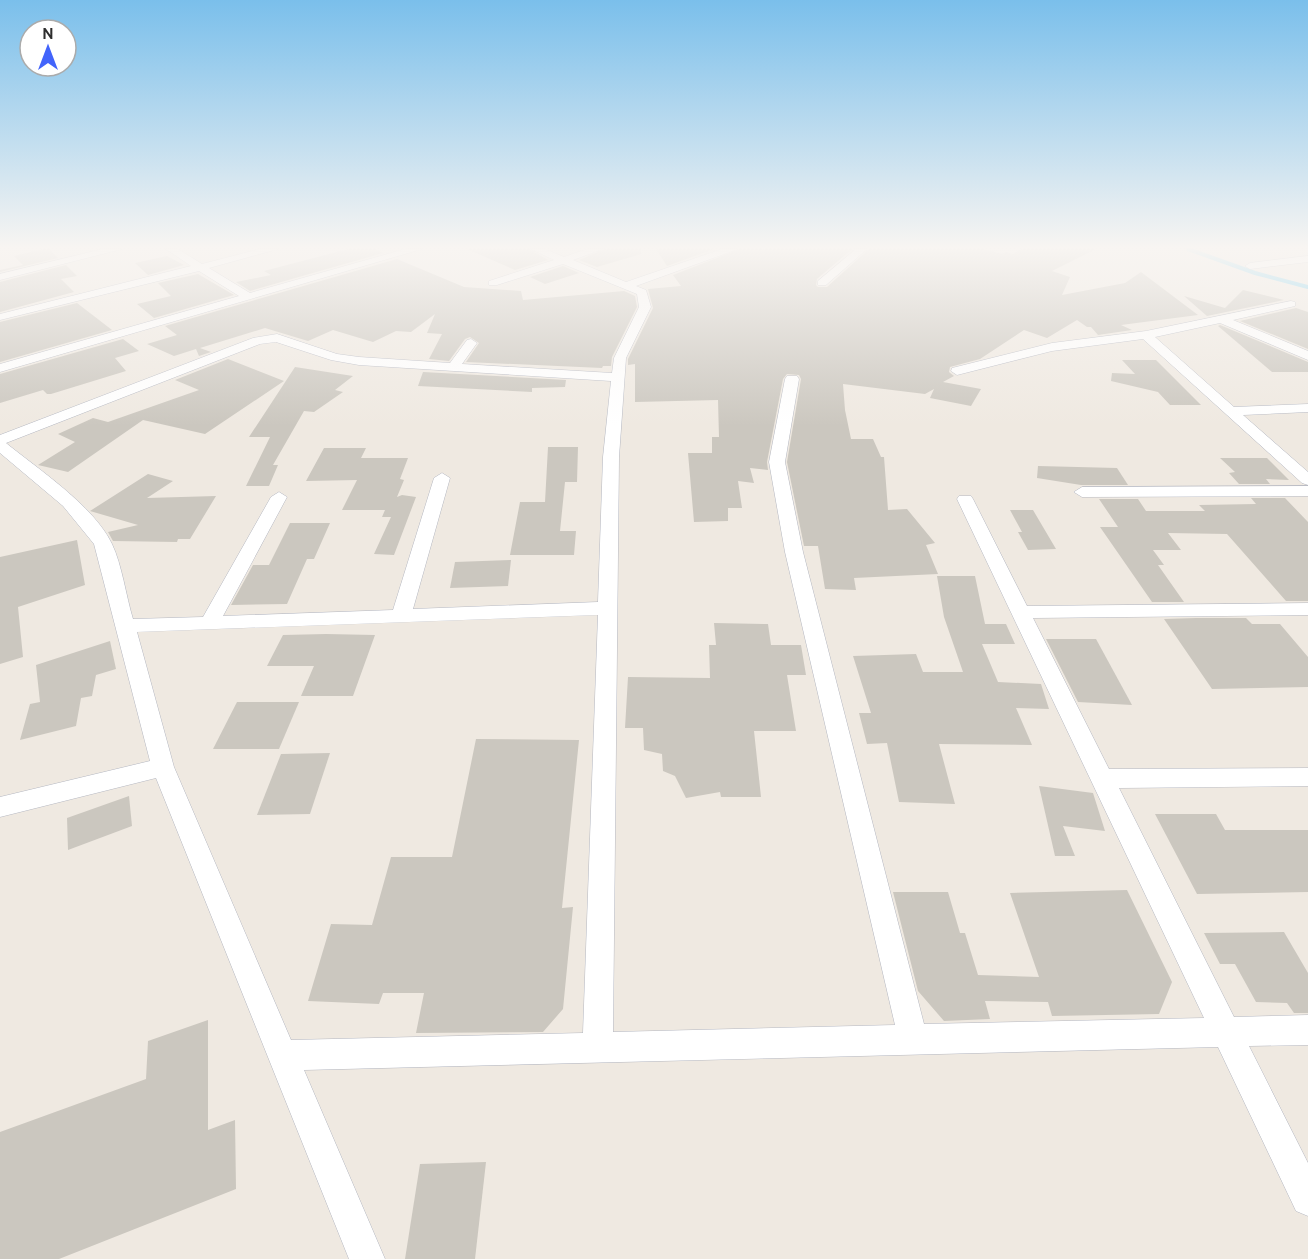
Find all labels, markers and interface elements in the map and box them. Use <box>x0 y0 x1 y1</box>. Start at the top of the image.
north arrow <box>18 18 78 78</box>
text: N <box>42 24 54 43</box>

